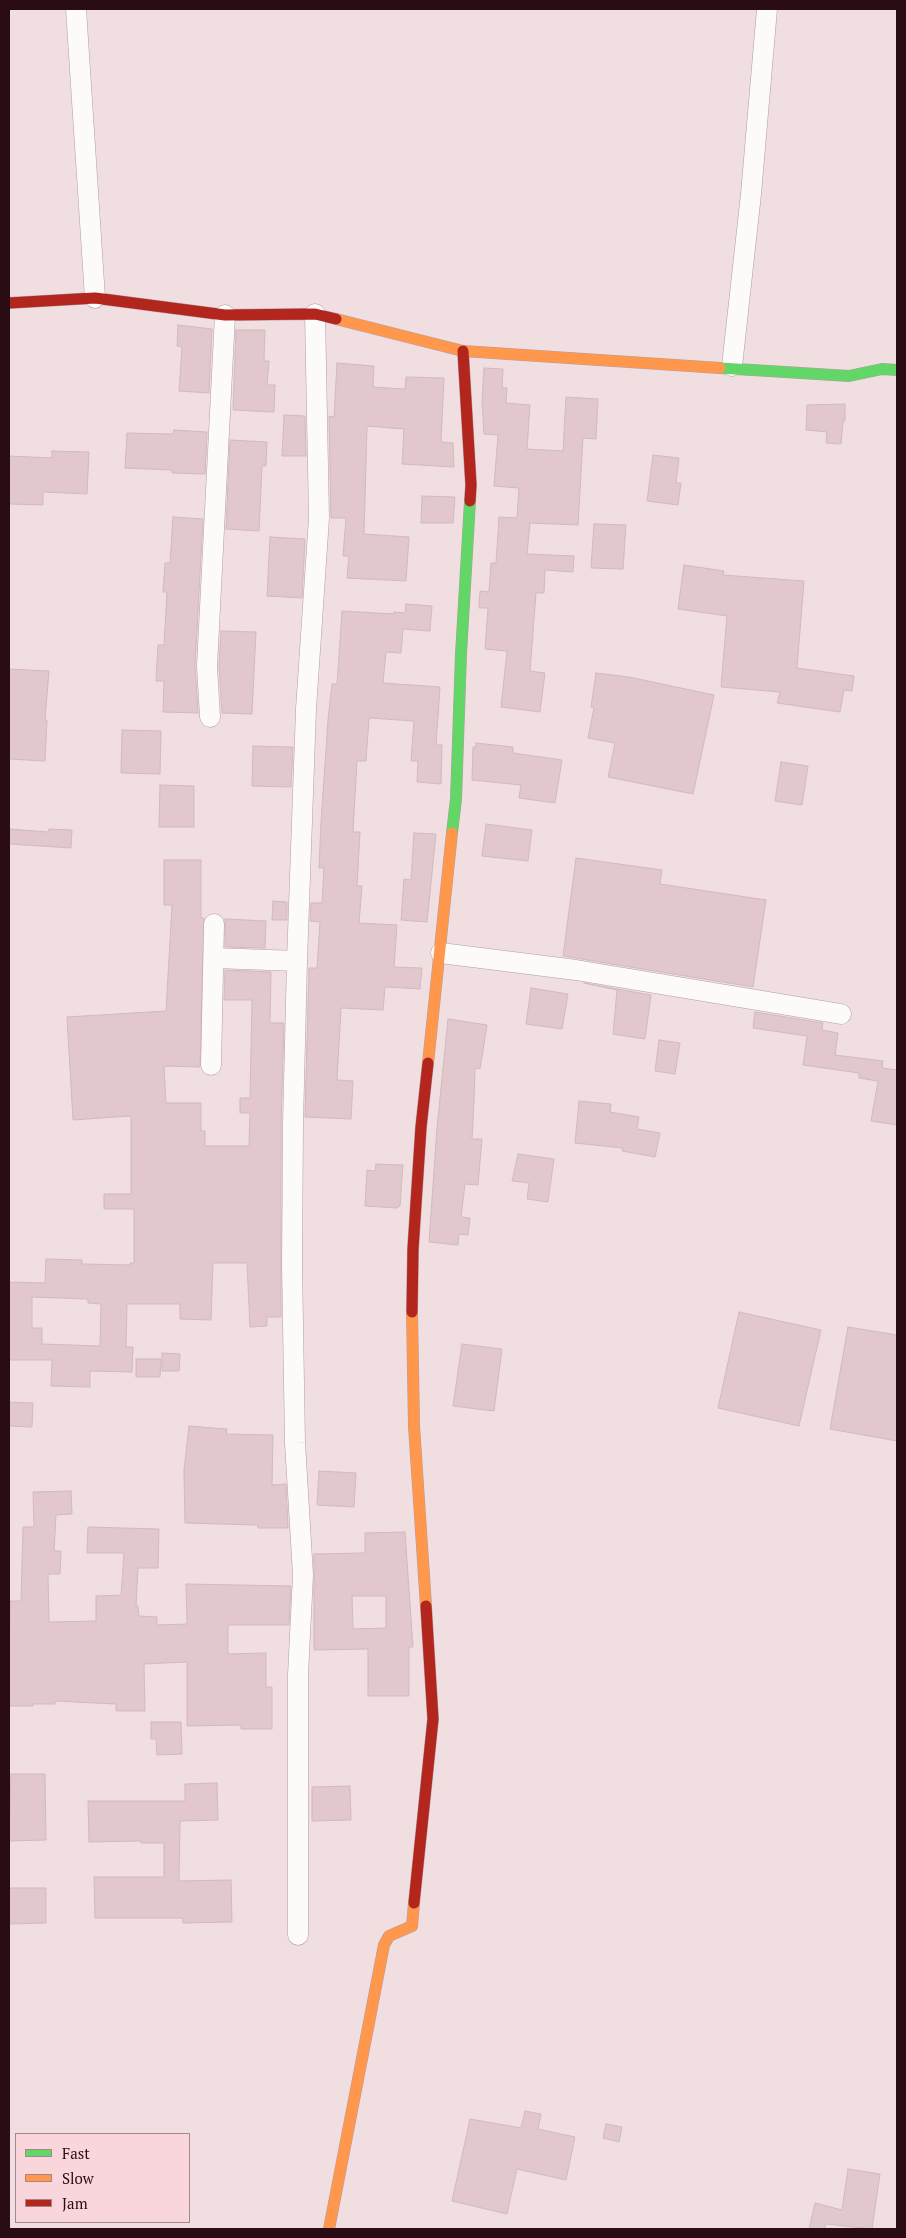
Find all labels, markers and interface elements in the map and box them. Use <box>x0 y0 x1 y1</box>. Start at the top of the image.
legend <box>15 2133 190 2223</box>
text: Fast <box>62 2143 90 2163</box>
text: Slow <box>62 2168 94 2188</box>
text: Jam <box>62 2193 88 2213</box>

